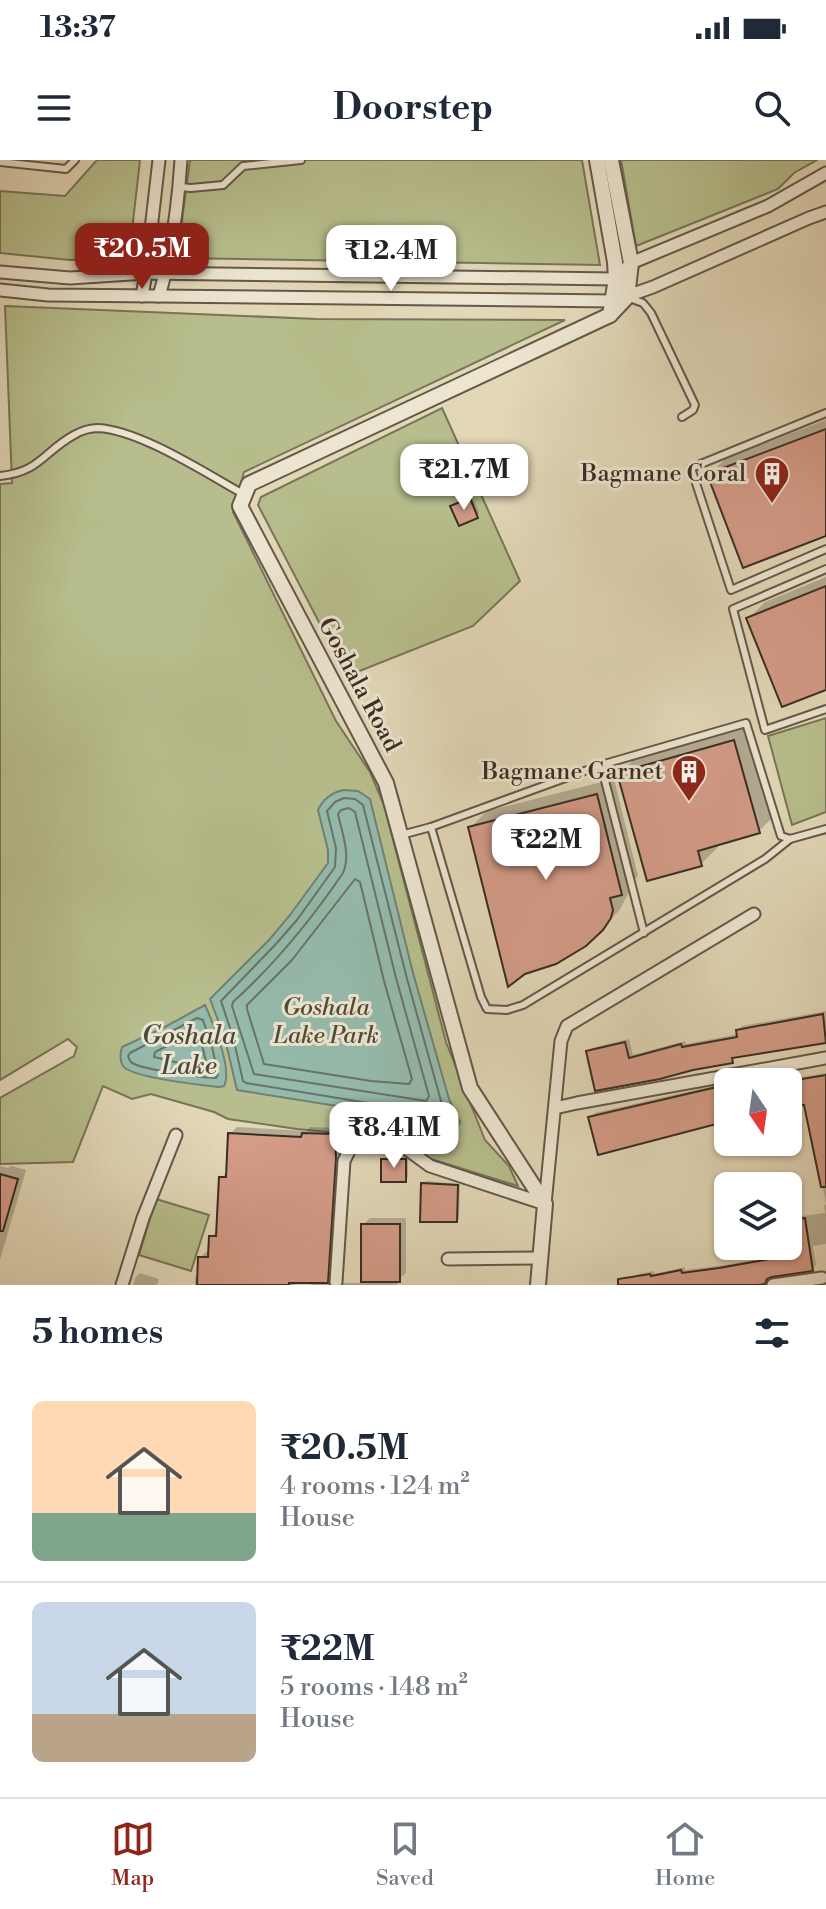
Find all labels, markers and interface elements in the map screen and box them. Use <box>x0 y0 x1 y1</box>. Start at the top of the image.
text: 13:37 <box>40 9 116 47</box>
icon: menu <box>32 86 76 130</box>
text: Doorstep <box>333 86 493 131</box>
icon: search <box>750 86 794 130</box>
pin: ₹20.5M <box>77 223 207 291</box>
pin: ₹12.4M <box>326 225 456 293</box>
text: ₹20.5M <box>93 233 191 265</box>
text: ₹12.4M <box>344 235 438 267</box>
pin: ₹21.7M <box>399 444 529 512</box>
text: ₹21.7M <box>418 454 510 486</box>
building icon: Bagmane Coral <box>753 455 791 505</box>
place label: Bagmane Coral <box>580 459 746 489</box>
street label: Goshala Road <box>311 613 407 758</box>
building icon: Bagmane Garnet <box>670 753 708 803</box>
place label: Bagmane Garnet <box>481 757 663 787</box>
pin: ₹22M <box>499 814 593 882</box>
text: ₹22M <box>510 824 582 856</box>
park label: Goshala Lake Park <box>272 993 379 1051</box>
water label: Goshala Lake <box>142 1020 237 1082</box>
north arrow <box>714 1068 802 1156</box>
map controls <box>714 1068 802 1260</box>
pin: ₹8.41M <box>329 1102 459 1170</box>
text: ₹8.41M <box>347 1112 441 1144</box>
button: layers <box>714 1172 802 1260</box>
icon: filters <box>750 1311 794 1355</box>
text: 5 homes <box>32 1312 163 1354</box>
text: ₹20.5M <box>280 1428 408 1470</box>
icon: home <box>96 1433 192 1529</box>
text: 4 rooms · 124 m² <box>280 1470 470 1502</box>
text: House <box>280 1502 355 1534</box>
text: ₹22M <box>280 1629 375 1671</box>
icon: home <box>96 1634 192 1730</box>
text: 5 rooms · 148 m² <box>280 1671 468 1703</box>
text: House <box>280 1703 355 1735</box>
tab: Map <box>111 1817 155 1892</box>
tab: Saved <box>376 1817 434 1892</box>
tab: Home <box>655 1817 715 1892</box>

